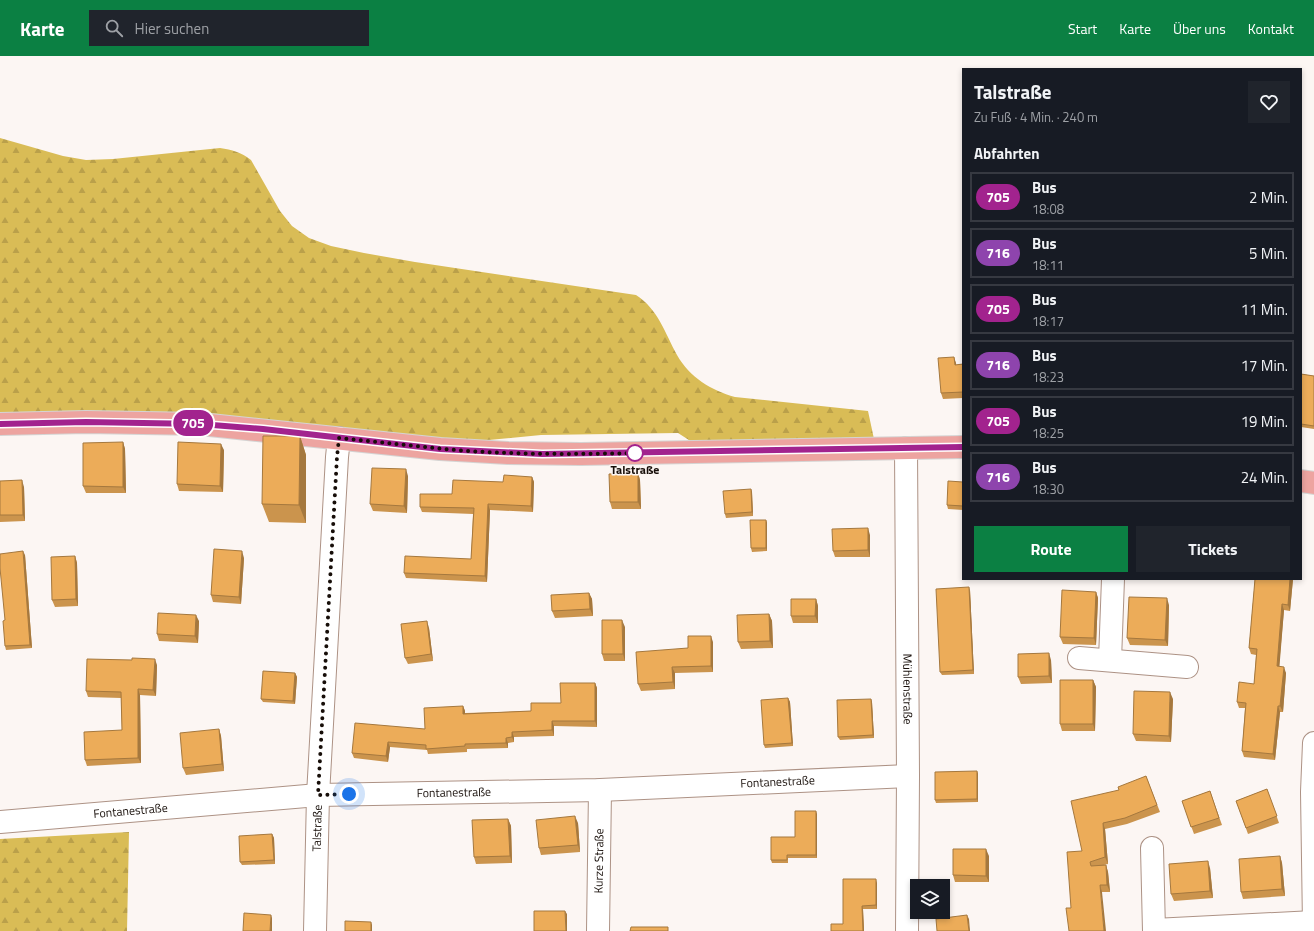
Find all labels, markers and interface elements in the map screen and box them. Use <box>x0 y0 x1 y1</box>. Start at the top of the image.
search box <box>89 10 369 46</box>
text: Karte <box>20 14 65 43</box>
icon: search <box>103 17 125 39</box>
text: Hier suchen <box>135 17 209 40</box>
text: Start <box>1068 18 1097 39</box>
text: Karte <box>1119 18 1151 39</box>
text: Über uns <box>1173 18 1226 39</box>
text: Kontakt <box>1248 18 1294 39</box>
text: Talstraße <box>974 77 1051 106</box>
button: heart <box>1248 81 1290 123</box>
text: Zu Fuß · 4 Min. · 240 m <box>974 107 1098 127</box>
text: Abfahrten <box>974 142 1040 165</box>
text: Bus <box>1032 176 1057 199</box>
text: 705 <box>986 186 1010 207</box>
text: 2 Min. <box>1249 186 1288 209</box>
text: 18:08 <box>1032 199 1064 219</box>
text: Bus <box>1032 232 1057 255</box>
text: 716 <box>986 242 1010 263</box>
text: 5 Min. <box>1249 242 1288 265</box>
text: 18:11 <box>1032 255 1064 275</box>
text: Bus <box>1032 288 1057 311</box>
text: 705 <box>986 298 1010 319</box>
text: 11 Min. <box>1241 298 1288 321</box>
text: 18:17 <box>1032 311 1064 331</box>
text: Bus <box>1032 344 1057 367</box>
text: 716 <box>986 354 1010 375</box>
text: 17 Min. <box>1241 354 1288 377</box>
text: 18:23 <box>1032 367 1064 387</box>
text: Bus <box>1032 400 1057 423</box>
line badge: 705 <box>170 410 216 436</box>
text: 705 <box>986 410 1010 431</box>
text: 19 Min. <box>1241 410 1288 433</box>
text: 705 <box>181 412 205 433</box>
text: 18:25 <box>1032 423 1064 443</box>
marker: Talstraße <box>626 444 644 462</box>
text: Bus <box>1032 456 1057 479</box>
place label: Talstraße <box>611 460 659 479</box>
text: 716 <box>986 466 1010 487</box>
text: 24 Min. <box>1241 466 1288 489</box>
text: 18:30 <box>1032 479 1064 499</box>
button: Route <box>974 526 1128 572</box>
button: Tickets <box>1136 526 1290 572</box>
street label: Mühlenstraße <box>898 653 918 725</box>
street label: Fontanestraße <box>740 770 815 793</box>
street label: Fontanestraße <box>416 782 491 802</box>
your location <box>339 784 359 804</box>
street label: Fontanestraße <box>93 798 168 823</box>
street label: Talstraße <box>307 804 327 852</box>
street label: Kurze Straße <box>589 828 608 894</box>
map controls <box>910 879 950 919</box>
button: layers <box>910 879 950 919</box>

